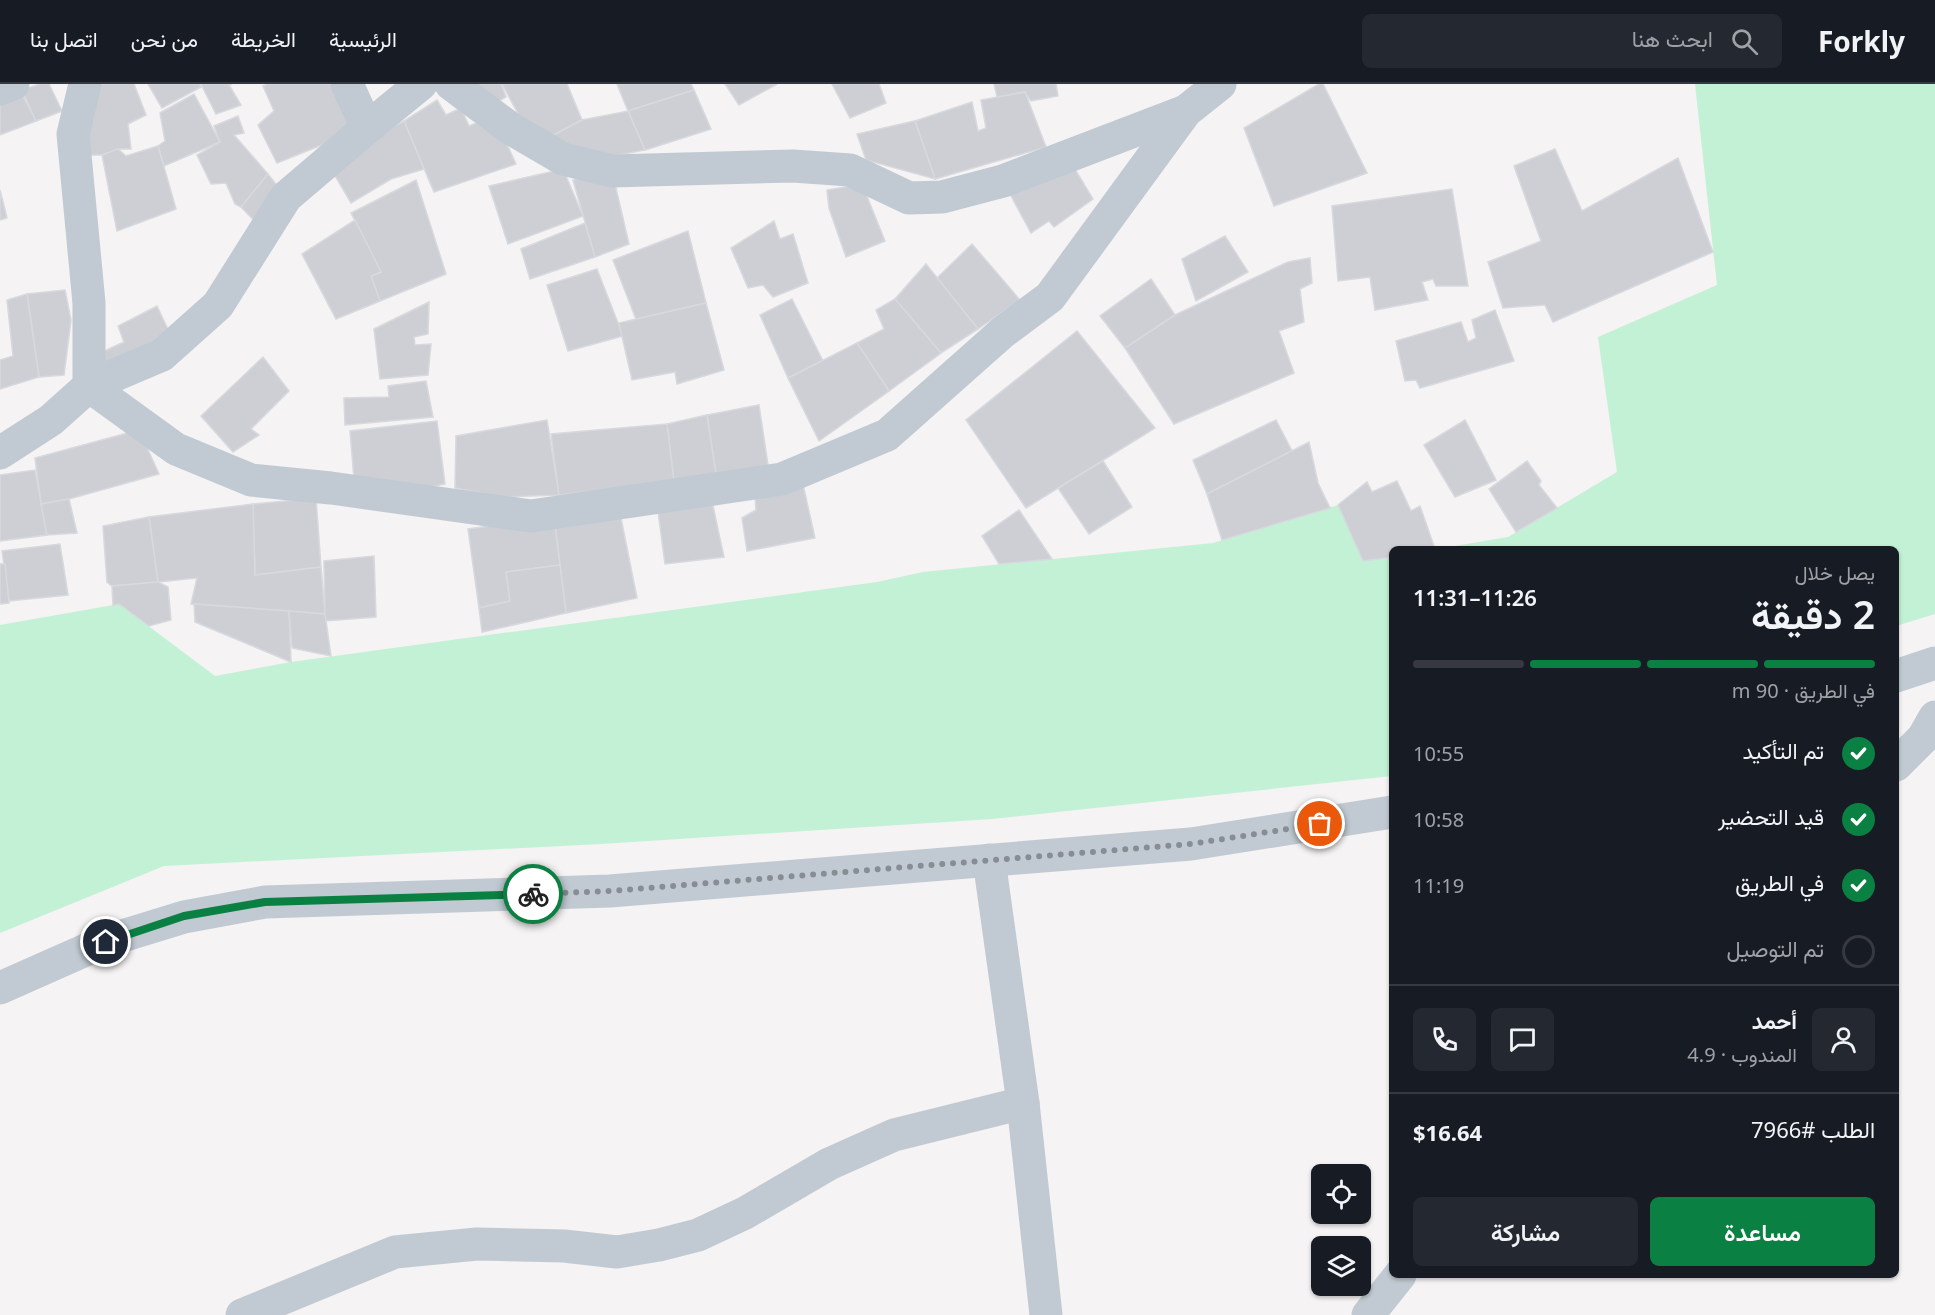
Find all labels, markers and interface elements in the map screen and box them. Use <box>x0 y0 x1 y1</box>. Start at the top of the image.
search box <box>1362 14 1782 68</box>
text: Forkly <box>1818 22 1905 60</box>
text: ابحث هنا <box>1632 23 1713 53</box>
text: اتصل بنا <box>30 25 98 53</box>
text: من نحن <box>131 25 198 53</box>
text: الخريطة <box>231 25 296 53</box>
text: الرئيسية <box>329 25 397 53</box>
icon: search <box>1728 25 1761 58</box>
text: يصل خلال <box>1795 559 1875 586</box>
text: 11:26–11:31 <box>1413 582 1537 612</box>
text: 2 دقيقة <box>1751 587 1875 640</box>
text: في الطريق · 90 m <box>1732 677 1875 704</box>
text: تم التأكيد <box>1743 735 1824 765</box>
icon: check <box>1842 737 1875 770</box>
text: 10:55 <box>1413 740 1464 767</box>
pin <box>1294 798 1345 849</box>
text: قيد التحضير <box>1718 801 1824 831</box>
icon: check <box>1842 803 1875 836</box>
text: 10:58 <box>1413 806 1464 833</box>
icon: bag <box>1303 807 1336 840</box>
courier <box>503 864 563 924</box>
text: في الطريق <box>1735 867 1824 897</box>
icon: check <box>1842 869 1875 902</box>
text: 11:19 <box>1413 872 1464 899</box>
icon: bike <box>517 878 550 911</box>
pin <box>80 916 131 967</box>
icon: home <box>89 925 122 958</box>
text: تم التوصيل <box>1727 933 1824 963</box>
text: أحمد <box>1752 1005 1797 1035</box>
button: phone <box>1413 1008 1476 1071</box>
button: chat <box>1491 1008 1554 1071</box>
button: person <box>1812 1008 1875 1071</box>
text: المندوب · 4.9 <box>1687 1041 1797 1068</box>
text: الطلب #7966 <box>1751 1114 1875 1144</box>
text: $16.64 <box>1413 1117 1482 1147</box>
map controls <box>1311 1164 1371 1296</box>
button: locate <box>1311 1164 1371 1224</box>
button: مشاركة <box>1413 1197 1638 1266</box>
button: مساعدة <box>1650 1197 1875 1266</box>
button: layers <box>1311 1236 1371 1296</box>

